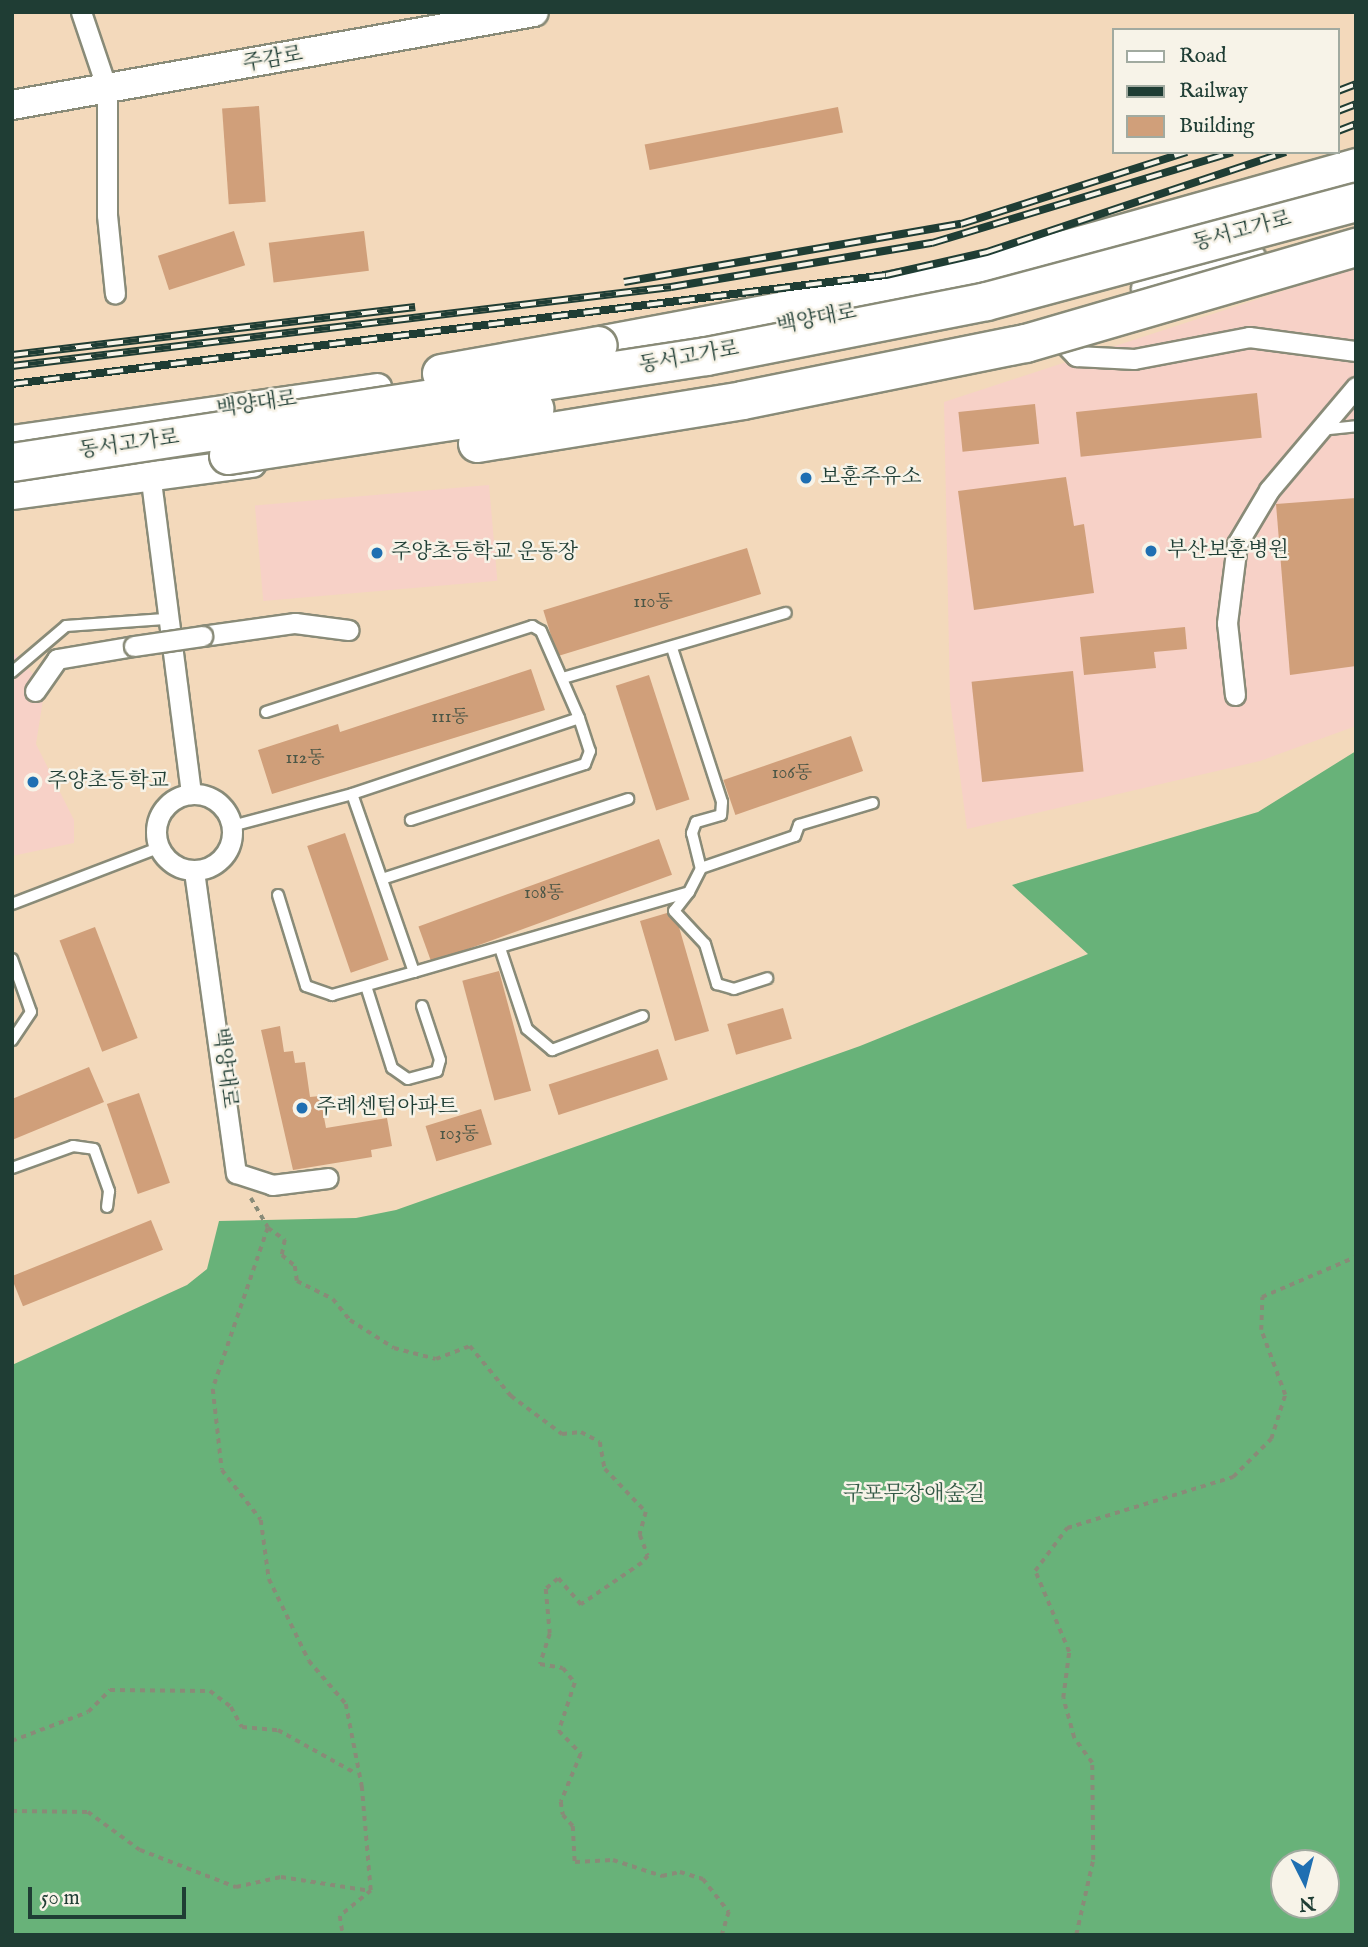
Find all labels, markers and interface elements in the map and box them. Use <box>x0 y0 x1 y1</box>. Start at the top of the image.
legend <box>1112 28 1340 154</box>
street label: 주감로 <box>241 42 305 78</box>
text: Road <box>1179 43 1226 70</box>
text: Railway <box>1179 78 1248 105</box>
text: Building <box>1179 113 1254 140</box>
street label: 동서고가로 <box>1190 207 1294 257</box>
street label: 백양대로 <box>775 300 859 340</box>
street label: 동서고가로 <box>637 337 741 379</box>
street label: 백양대로 <box>215 387 299 423</box>
street label: 동서고가로 <box>77 425 181 465</box>
place label: 보훈주유소 <box>820 465 921 491</box>
marker: 보훈주유소 <box>798 470 814 486</box>
place label: 부산보훈병원 <box>1167 538 1289 564</box>
place label: 주양초등학교 운동장 <box>391 540 578 566</box>
marker: 부산보훈병원 <box>1141 541 1161 561</box>
marker: 주양초등학교 운동장 <box>369 545 385 561</box>
house number: 110동 <box>633 592 673 614</box>
house number: 111동 <box>431 707 469 729</box>
house number: 112동 <box>285 748 325 770</box>
house number: 106동 <box>772 763 812 785</box>
place label: 주양초등학교 <box>47 769 169 795</box>
marker: 주양초등학교 <box>25 774 41 790</box>
house number: 108동 <box>524 883 564 905</box>
street label: 백양대로 <box>207 1026 241 1110</box>
place label: 주례센텀아파트 <box>316 1095 458 1121</box>
marker: 주례센텀아파트 <box>294 1100 310 1116</box>
house number: 103동 <box>439 1124 479 1146</box>
park label: 구포무장애숲길 <box>843 1482 985 1508</box>
north arrow <box>1270 1849 1340 1919</box>
scale bar <box>32 1874 189 1918</box>
text: 50 m <box>41 1885 80 1912</box>
text: N <box>1298 1890 1316 1916</box>

